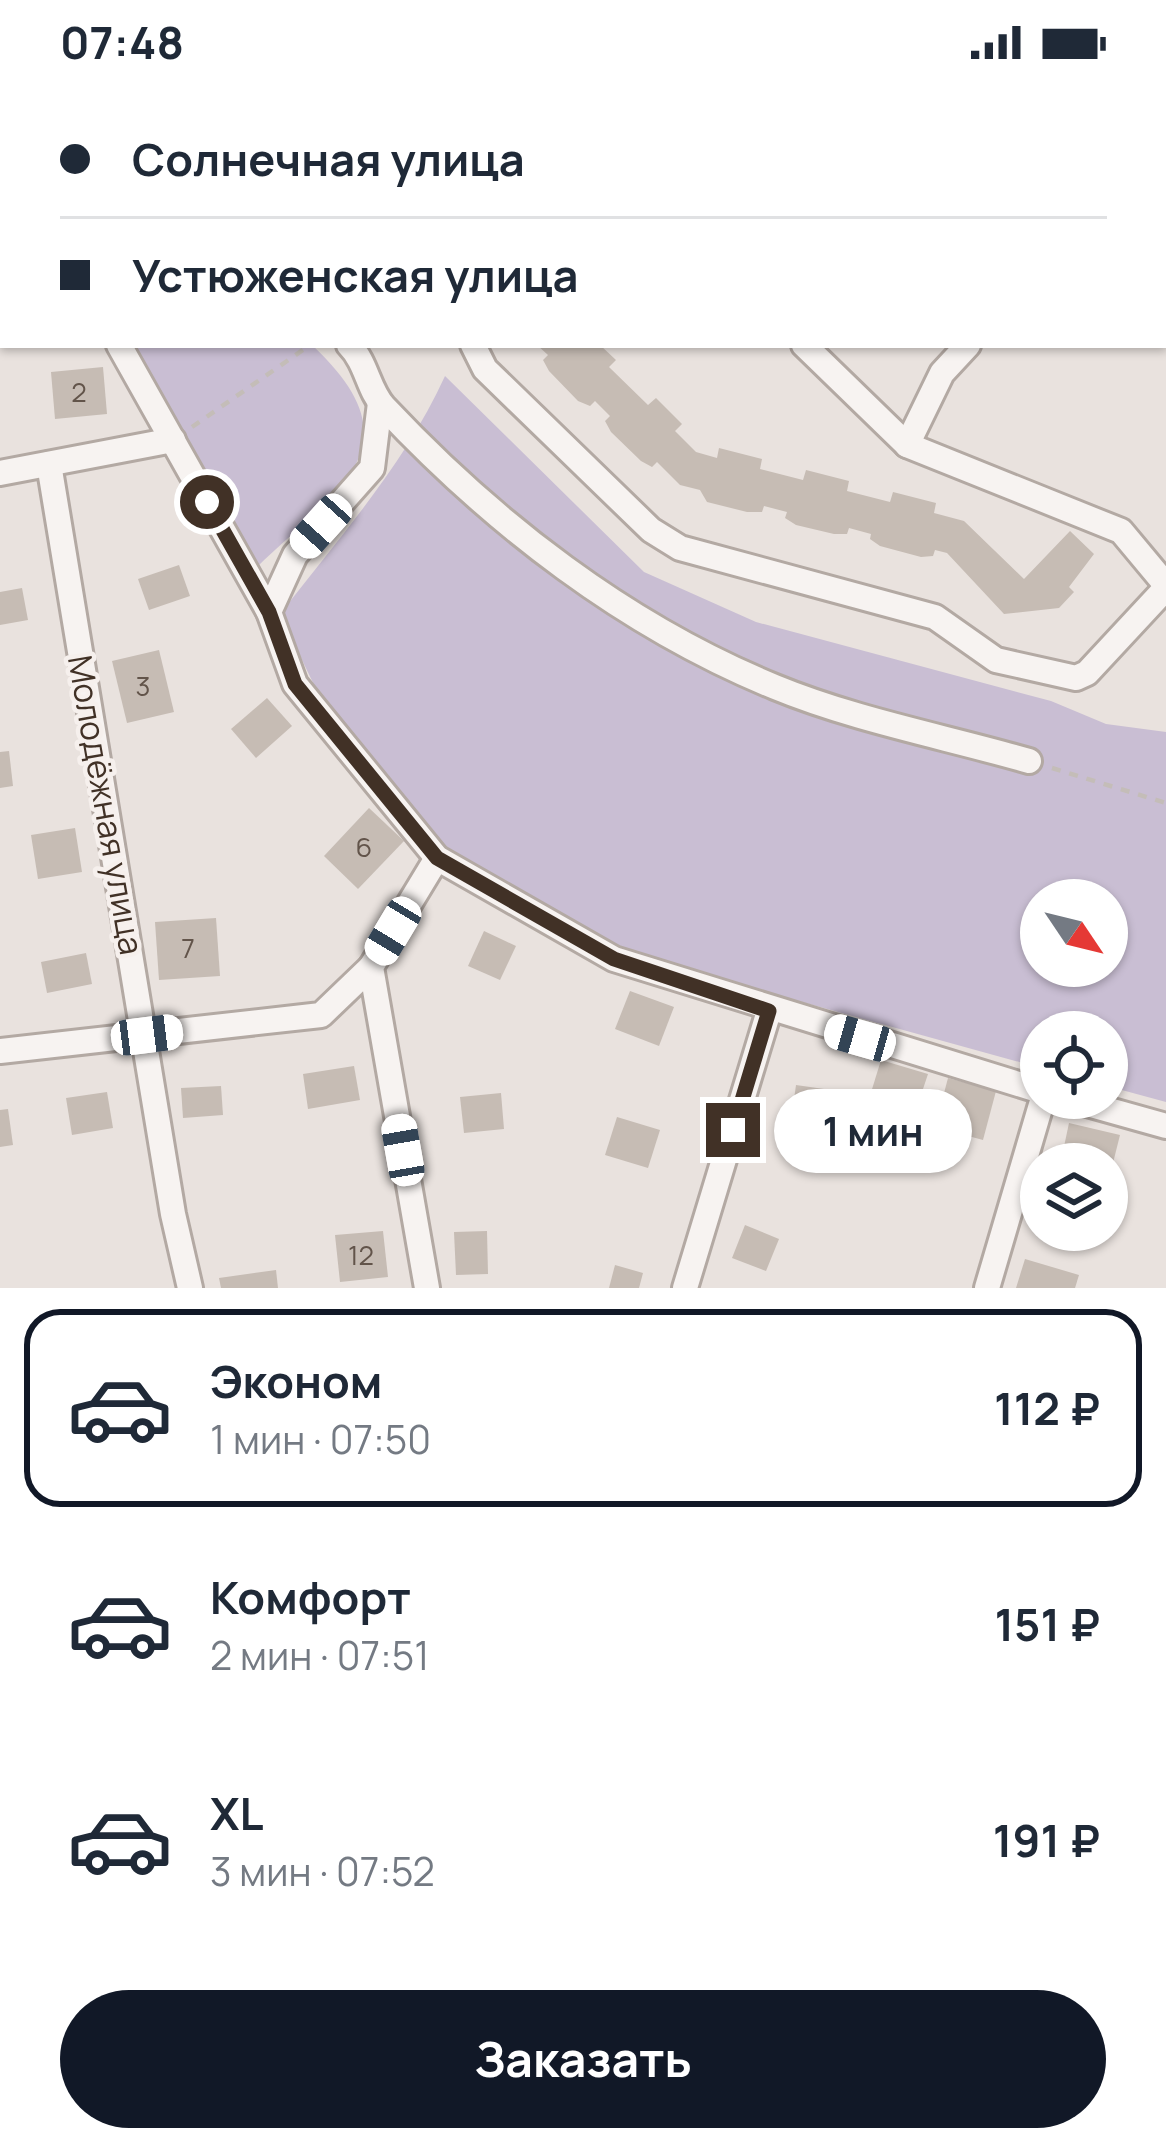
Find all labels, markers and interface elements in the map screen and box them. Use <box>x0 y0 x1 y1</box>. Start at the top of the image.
text: 07:48 <box>60 11 184 73</box>
text: Солнечная улица <box>132 128 525 190</box>
text: Устюженская улица <box>132 244 578 306</box>
house number: 2 <box>71 373 87 410</box>
route start <box>180 475 234 529</box>
car <box>284 487 358 565</box>
street label: Молодёжная улица <box>58 652 155 958</box>
house number: 3 <box>136 667 150 704</box>
house number: 6 <box>356 828 372 865</box>
north arrow <box>1020 879 1128 987</box>
map controls <box>1020 879 1128 1251</box>
car <box>359 891 427 971</box>
house number: 7 <box>181 929 195 966</box>
car <box>820 1011 900 1065</box>
button: locate <box>1020 1011 1128 1119</box>
car <box>109 1013 185 1057</box>
callout: 1 мин <box>775 1088 973 1172</box>
route end <box>706 1103 760 1157</box>
text: 1 мин <box>822 1104 924 1158</box>
car <box>379 1111 427 1189</box>
button: layers <box>1020 1143 1128 1251</box>
house number: 12 <box>348 1236 374 1273</box>
text: Эконом <box>210 1350 382 1412</box>
icon: car <box>66 1354 174 1462</box>
text: 112 ₽ <box>994 1377 1100 1439</box>
text: 1 мин · 07:50 <box>210 1412 431 1466</box>
text: Комфорт <box>210 1566 411 1628</box>
icon: car <box>66 1570 174 1678</box>
text: 151 ₽ <box>994 1593 1100 1655</box>
text: 2 мин · 07:51 <box>210 1628 429 1682</box>
text: XL <box>210 1782 264 1844</box>
icon: car <box>66 1786 174 1894</box>
text: 191 ₽ <box>993 1809 1100 1871</box>
text: 3 мин · 07:52 <box>210 1844 435 1898</box>
button: Заказать <box>60 1990 1106 2128</box>

